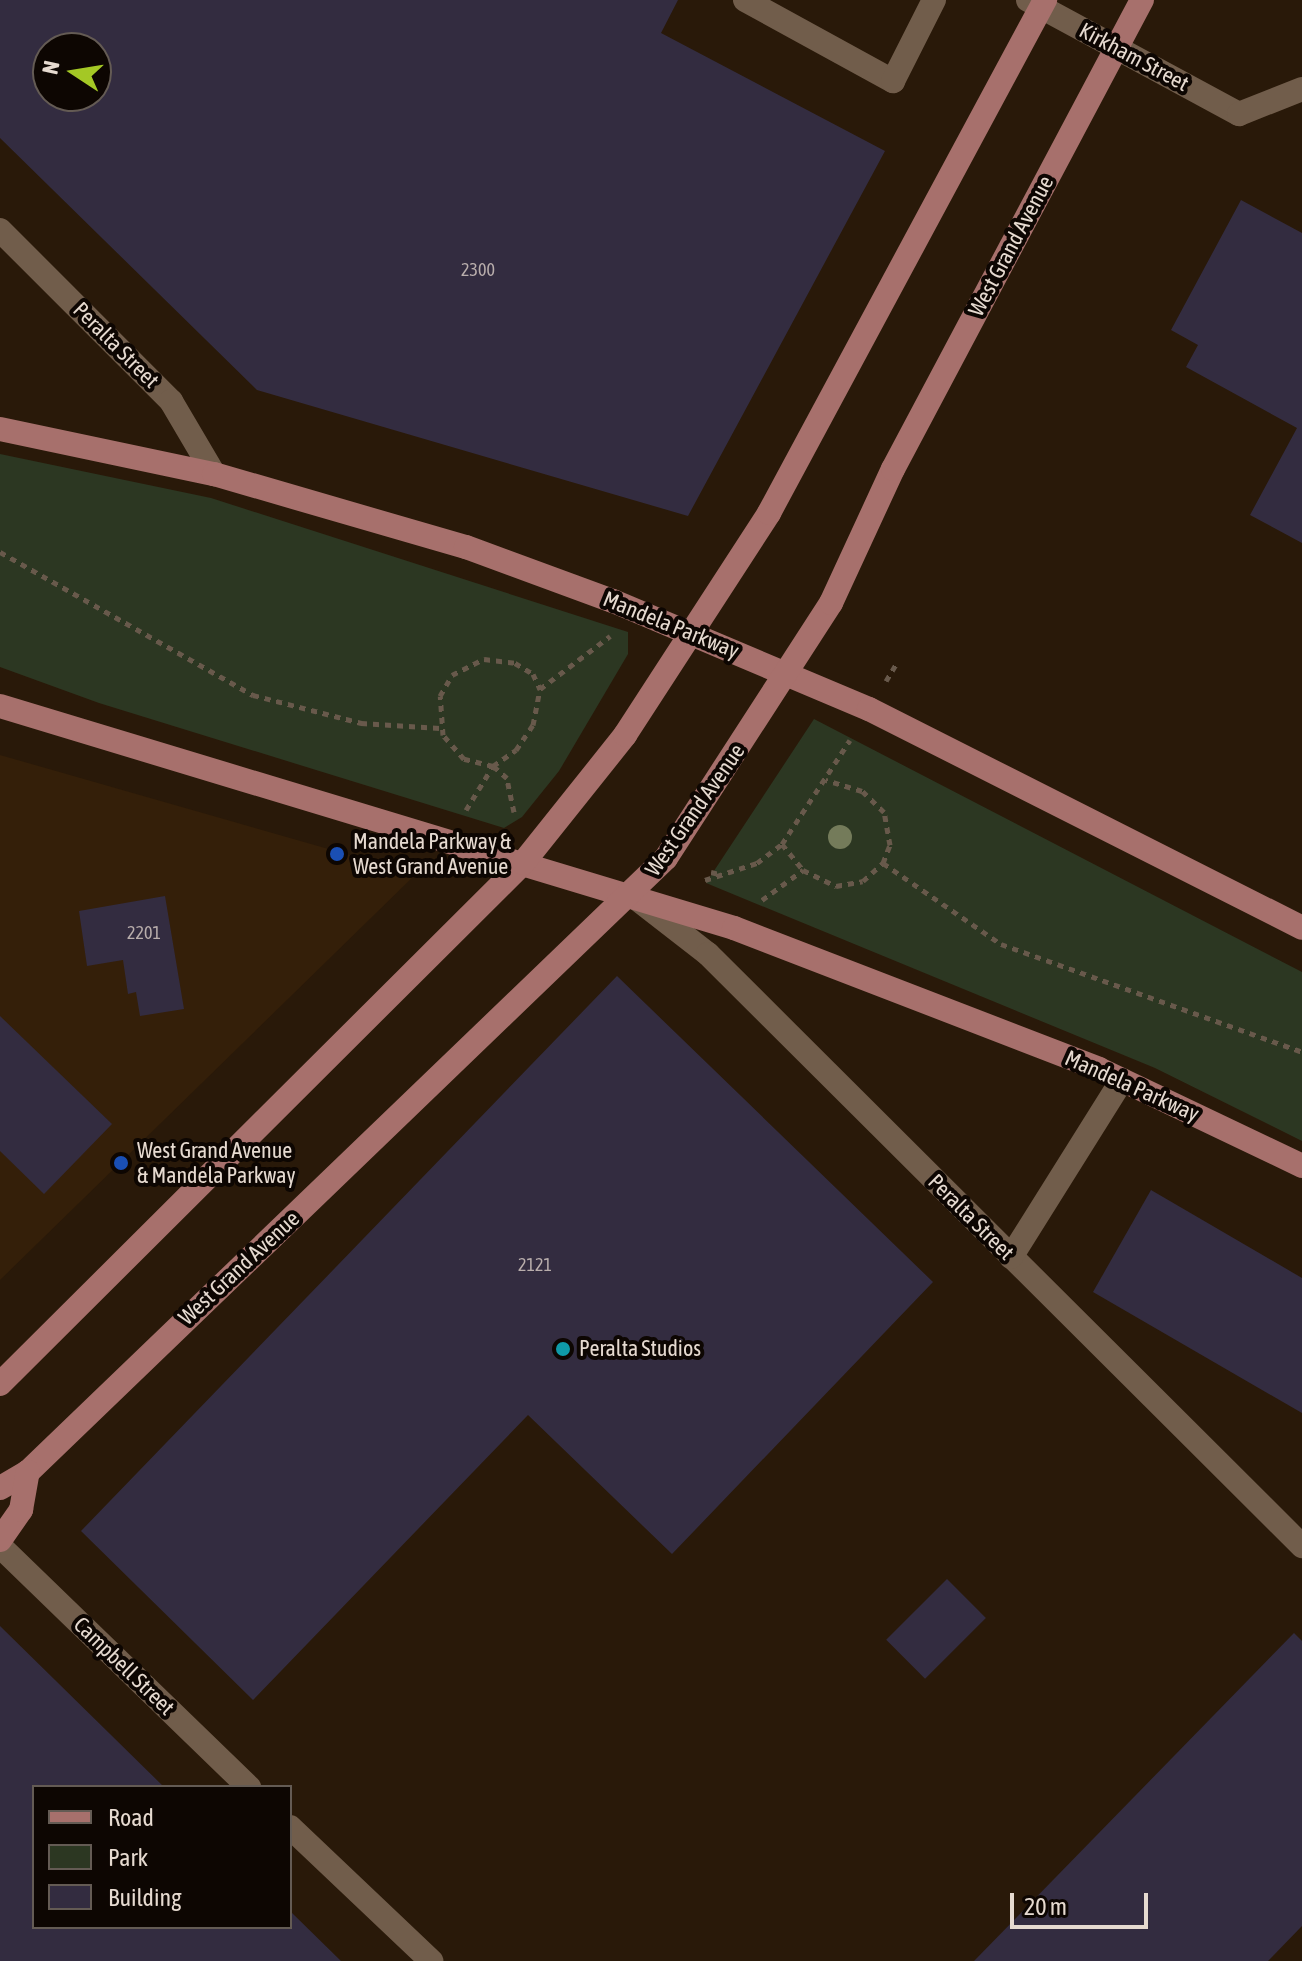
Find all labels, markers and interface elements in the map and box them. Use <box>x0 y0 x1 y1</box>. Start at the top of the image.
street label: Kirkham Street <box>1075 17 1193 97</box>
north arrow <box>32 32 112 112</box>
text: N <box>36 58 65 76</box>
street label: West Grand Avenue <box>963 171 1059 321</box>
house number: 2300 <box>461 259 495 281</box>
street label: Peralta Street <box>68 297 164 393</box>
street label: Mandela Parkway <box>599 586 743 664</box>
street label: West Grand Avenue <box>640 739 750 881</box>
place label: Mandela Parkway & West Grand Avenue <box>353 828 512 880</box>
marker: Mandela Parkway & West Grand Avenue <box>328 845 346 863</box>
house number: 2201 <box>127 922 161 944</box>
street label: Mandela Parkway <box>1061 1045 1203 1127</box>
place label: West Grand Avenue & Mandela Parkway <box>137 1137 296 1188</box>
marker: West Grand Avenue & Mandela Parkway <box>112 1154 130 1172</box>
street label: Peralta Street <box>923 1169 1019 1265</box>
street label: West Grand Avenue <box>173 1205 305 1331</box>
house number: 2121 <box>518 1254 552 1276</box>
place label: Peralta Studios <box>579 1336 701 1362</box>
marker: Peralta Studios <box>554 1340 572 1358</box>
street label: Campbell Street <box>68 1611 180 1721</box>
legend <box>32 1785 292 1929</box>
text: Road <box>108 1804 154 1831</box>
text: Park <box>108 1844 148 1871</box>
scale bar <box>1014 1877 1152 1927</box>
text: Building <box>108 1884 181 1911</box>
text: 20 m <box>1024 1893 1067 1920</box>

